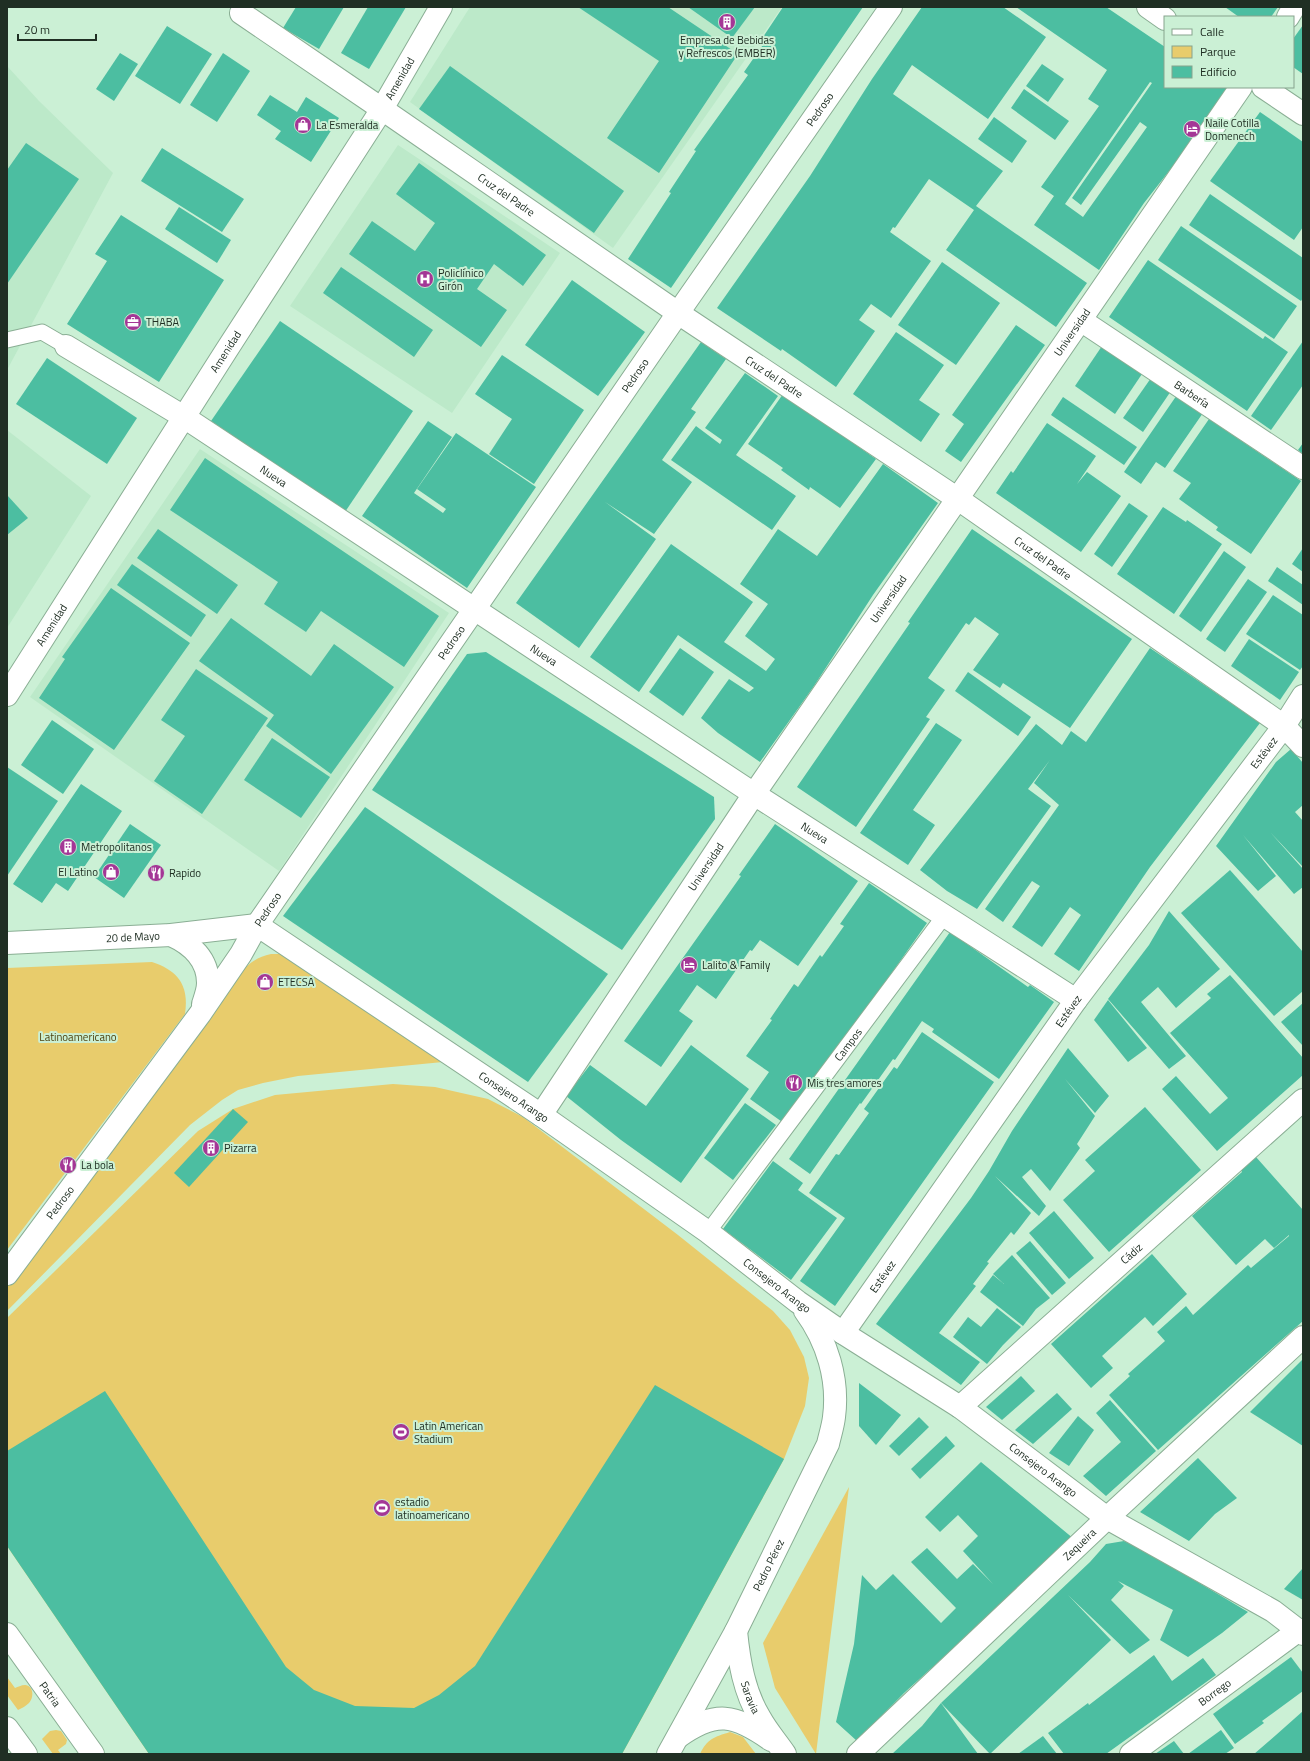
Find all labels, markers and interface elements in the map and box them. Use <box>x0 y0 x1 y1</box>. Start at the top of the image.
building icon: Empresa de Bebidas y Refrescos (EMBER) <box>717 12 737 32</box>
scale bar <box>18 16 96 42</box>
legend <box>1164 16 1294 88</box>
text: 20 m <box>24 20 50 39</box>
text: Calle <box>1200 22 1224 41</box>
place label: Empresa de Bebidas y Refrescos (EMBER) <box>679 32 776 61</box>
text: Parque <box>1200 42 1236 61</box>
street label: Amenidad <box>381 54 418 103</box>
text: Edificio <box>1200 62 1236 81</box>
street label: Pedroso <box>802 89 837 130</box>
shop icon: La Esmeralda <box>293 115 313 135</box>
place label: Naile Cotilla Domenech <box>1205 115 1260 144</box>
place label: La Esmeralda <box>316 117 379 133</box>
hotel icon: Naile Cotilla Domenech <box>1182 119 1202 139</box>
street label: Cruz del Padre <box>474 169 539 220</box>
place label: Policlínico Girón <box>438 265 484 294</box>
hospital icon: Policlínico Girón <box>415 269 435 289</box>
street label: Universidad <box>1050 305 1094 359</box>
office icon: THABA <box>123 312 143 332</box>
place label: THABA <box>146 314 179 330</box>
street label: Amenidad <box>206 328 245 376</box>
street label: Cruz del Padre <box>742 352 807 402</box>
street label: Pedroso <box>618 355 653 396</box>
street label: Barbería <box>1171 377 1213 412</box>
street label: Nueva <box>257 461 291 491</box>
street label: Cruz del Padre <box>1011 533 1075 584</box>
street label: Universidad <box>866 572 911 626</box>
street label: Amenidad <box>32 601 71 649</box>
street label: Pedroso <box>434 622 469 663</box>
street label: Nueva <box>527 640 561 670</box>
street label: Estévez <box>1246 733 1281 772</box>
street label: Nueva <box>798 818 832 848</box>
building icon: Metropolitanos <box>58 837 78 857</box>
place label: Metropolitanos <box>81 839 152 855</box>
street label: Universidad <box>684 839 728 894</box>
shop icon: El Latino <box>101 862 121 882</box>
restaurant icon: Rapido <box>146 863 166 883</box>
place label: El Latino <box>58 864 98 880</box>
place label: Rapido <box>169 865 201 881</box>
street label: Pedroso <box>250 889 285 930</box>
street label: 20 de Mayo <box>105 928 161 946</box>
hotel icon: Lalito & Family <box>679 955 699 975</box>
place label: Lalito & Family <box>702 957 771 973</box>
shop icon: ETECSA <box>255 972 275 992</box>
place label: ETECSA <box>278 974 315 990</box>
street label: Estévez <box>1051 991 1085 1030</box>
street label: Campos <box>830 1025 866 1064</box>
park label: Latinoamericano <box>39 1029 117 1045</box>
street label: Consejero Arango <box>476 1068 552 1126</box>
restaurant icon: Mis tres amores <box>784 1073 804 1093</box>
place label: Mis tres amores <box>807 1075 882 1091</box>
building icon: Pizarra <box>201 1138 221 1158</box>
place label: Pizarra <box>224 1140 257 1156</box>
restaurant icon: La bola <box>58 1155 78 1175</box>
place label: La bola <box>81 1157 114 1173</box>
street label: Pedroso <box>42 1182 78 1223</box>
street label: Cádiz <box>1117 1239 1146 1268</box>
street label: Consejero Arango <box>740 1254 814 1317</box>
street label: Estévez <box>866 1257 900 1296</box>
place label: Latin American Stadium <box>414 1418 483 1447</box>
sports icon: Latin American Stadium <box>391 1422 411 1442</box>
street label: Consejero Arango <box>1006 1439 1081 1501</box>
place label: estadio latinoamericano <box>395 1494 470 1523</box>
sports icon: estadio latinoamericano <box>372 1498 392 1518</box>
street label: Zequeira <box>1059 1524 1100 1564</box>
street label: Pedro Pérez <box>749 1536 788 1594</box>
street label: Borrego <box>1195 1675 1235 1710</box>
street label: Patria <box>36 1678 65 1710</box>
street label: Saravia <box>737 1679 764 1717</box>

